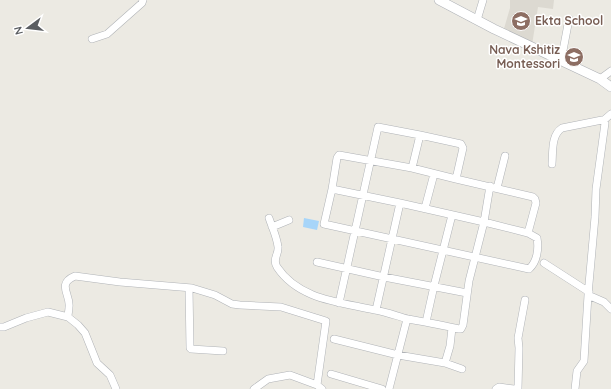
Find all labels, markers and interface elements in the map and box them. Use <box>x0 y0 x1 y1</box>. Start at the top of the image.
north arrow <box>8 8 48 48</box>
school or university icon: Ekta School <box>510 10 532 32</box>
place label: Ekta School <box>535 13 603 28</box>
text: N <box>11 25 26 36</box>
place label: Nava Kshitiz Montessori <box>489 42 560 71</box>
school or university icon: Nava Kshitiz Montessori <box>563 46 585 68</box>

